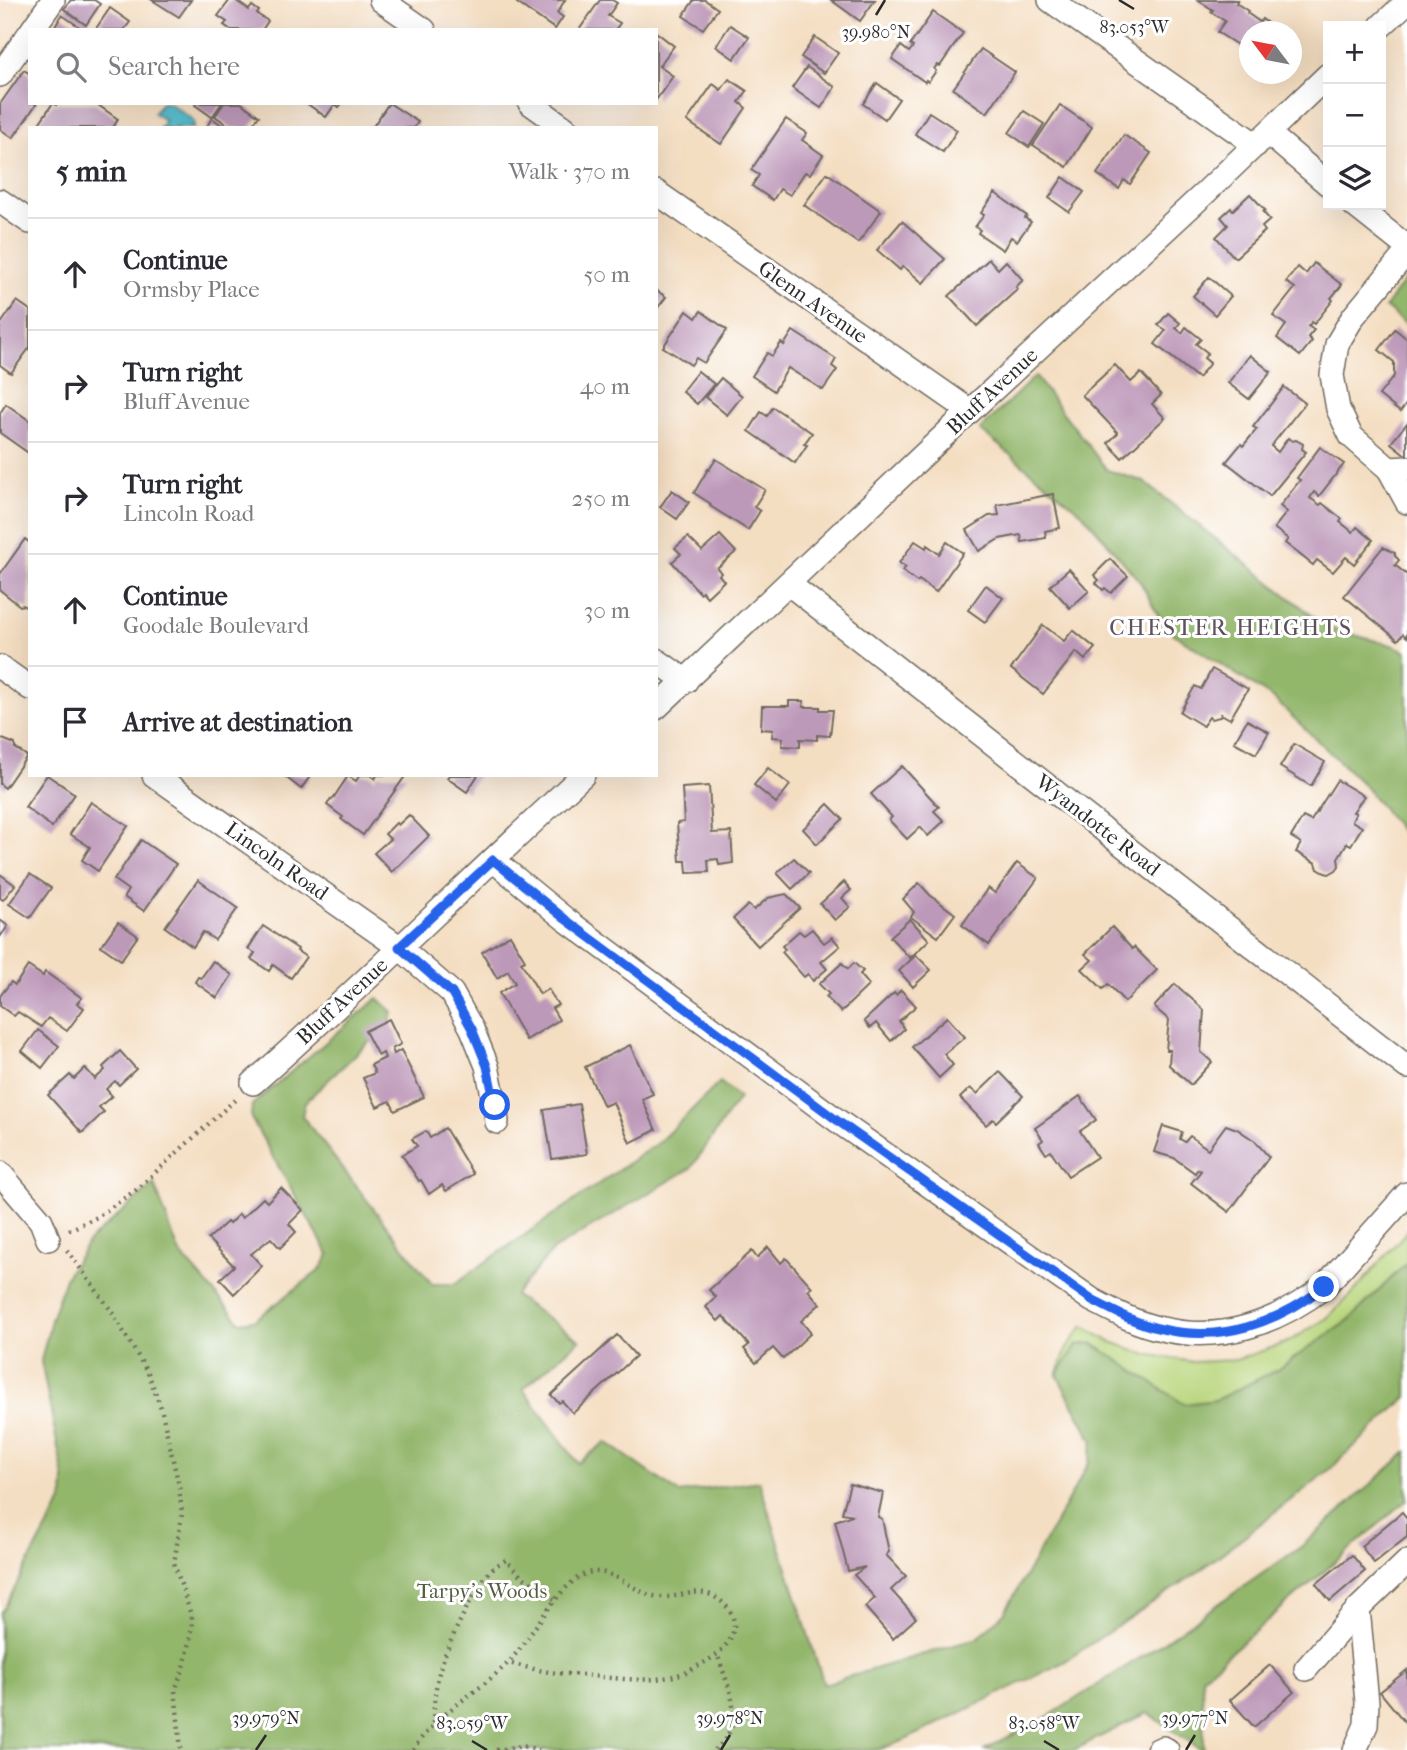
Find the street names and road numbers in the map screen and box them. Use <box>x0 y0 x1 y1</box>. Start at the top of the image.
street label: Glenn Avenue <box>754 256 872 348</box>
street label: Bluff Avenue <box>941 343 1043 439</box>
street label: Wyandotte Road <box>1030 768 1166 881</box>
street label: Lincoln Road <box>221 817 333 906</box>
street label: Bluff Avenue <box>291 953 393 1049</box>

